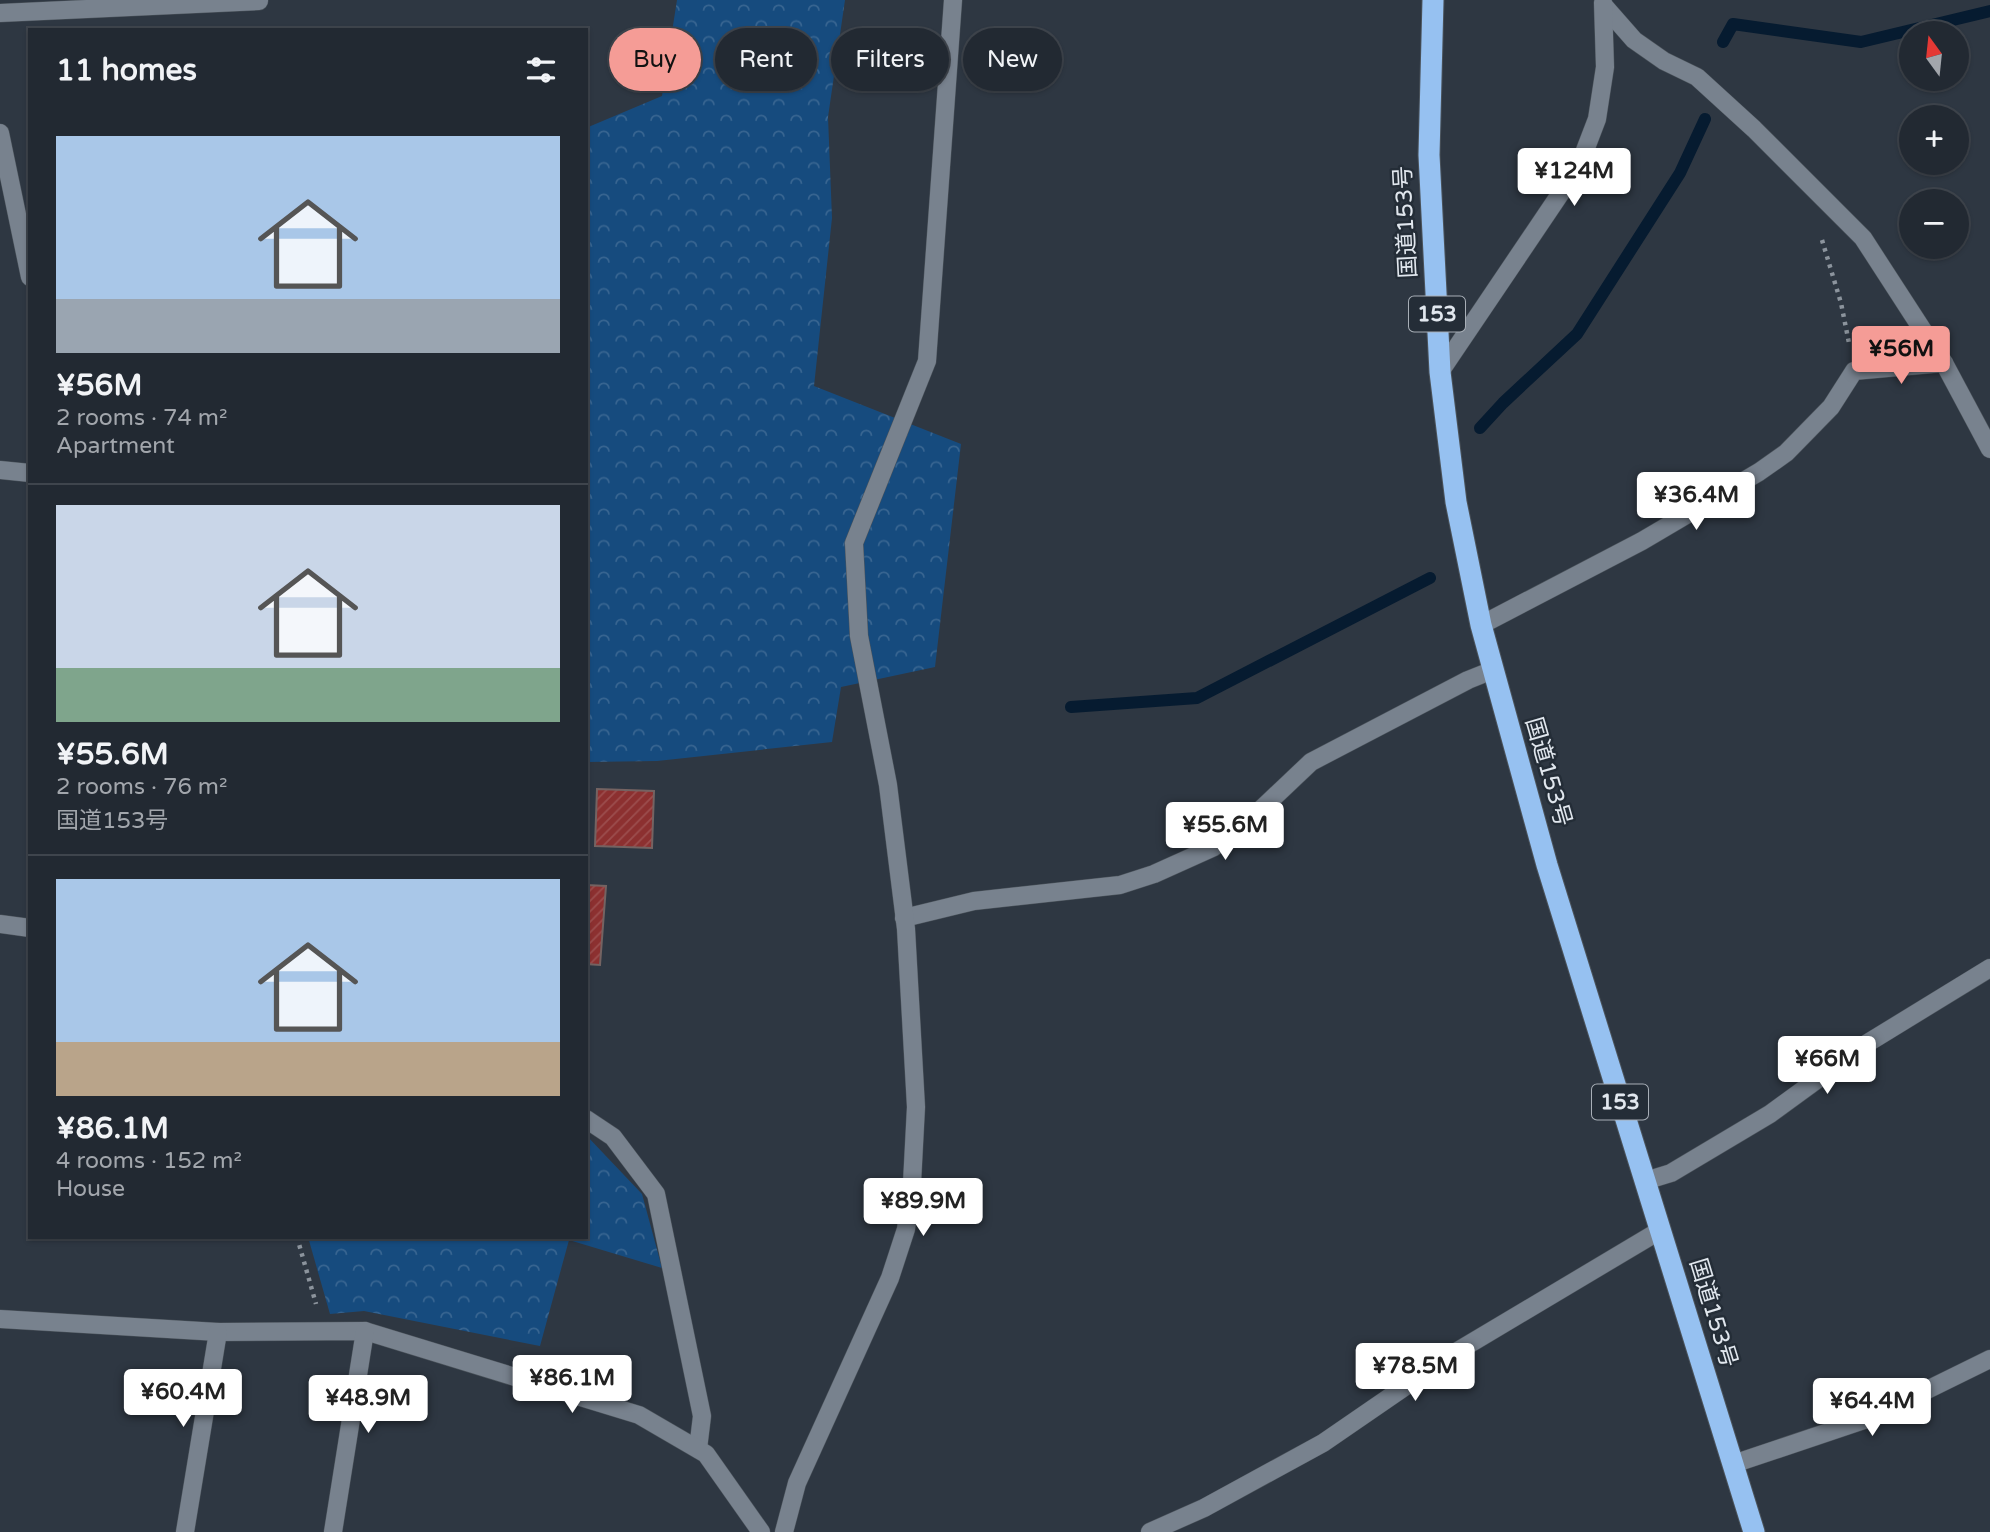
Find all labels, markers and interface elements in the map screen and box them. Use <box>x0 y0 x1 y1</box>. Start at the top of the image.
north arrow <box>1899 21 1969 91</box>
map controls <box>1899 21 1969 259</box>
chip: Buy <box>609 28 701 91</box>
chip: Rent <box>715 28 817 91</box>
chip: Filters <box>831 28 949 91</box>
chip: New <box>963 28 1062 91</box>
icon: filters <box>522 51 560 89</box>
text: 11 homes <box>56 52 197 89</box>
button: + <box>1899 105 1969 175</box>
pin: ¥124M <box>1525 148 1623 208</box>
text: ¥124M <box>1534 157 1614 185</box>
street label: 国道153号 <box>1389 165 1423 279</box>
icon: home <box>245 181 371 307</box>
button: − <box>1899 189 1969 259</box>
road number: 153 <box>1409 296 1465 332</box>
pin: ¥56M <box>1860 326 1942 386</box>
text: ¥56M <box>1868 335 1934 363</box>
text: ¥56M <box>56 367 142 404</box>
text: 2 rooms · 74 m² <box>56 404 227 432</box>
text: Apartment <box>56 432 175 460</box>
pin: ¥36.4M <box>1639 472 1753 532</box>
text: ¥36.4M <box>1653 481 1739 509</box>
icon: home <box>245 550 371 676</box>
street label: 国道153号 <box>1519 714 1577 830</box>
text: ¥55.6M <box>56 736 169 773</box>
text: 2 rooms · 76 m² <box>56 773 227 801</box>
pin: ¥55.6M <box>1168 802 1282 862</box>
text: 国道153号 <box>56 807 168 835</box>
text: ¥55.6M <box>1182 811 1268 839</box>
icon: home <box>245 924 371 1050</box>
pin: ¥66M <box>1786 1036 1868 1096</box>
text: ¥66M <box>1794 1045 1860 1073</box>
road number: 153 <box>1592 1084 1648 1120</box>
text: ¥86.1M <box>56 1110 169 1147</box>
text: 4 rooms · 152 m² <box>56 1147 242 1175</box>
text: House <box>56 1175 125 1203</box>
pin: ¥89.9M <box>866 1178 980 1238</box>
text: ¥89.9M <box>880 1187 966 1215</box>
street label: 国道153号 <box>1683 1255 1743 1371</box>
pin: ¥78.5M <box>1358 1344 1472 1403</box>
text: ¥78.5M <box>1372 1352 1458 1380</box>
pin: ¥86.1M <box>515 1356 629 1415</box>
text: ¥86.1M <box>529 1364 615 1392</box>
pin: ¥60.4M <box>126 1370 240 1429</box>
pin: ¥48.9M <box>311 1376 425 1435</box>
text: ¥60.4M <box>140 1378 226 1406</box>
pin: ¥64.4M <box>1815 1378 1929 1438</box>
text: ¥48.9M <box>325 1384 411 1412</box>
text: ¥64.4M <box>1829 1387 1915 1415</box>

